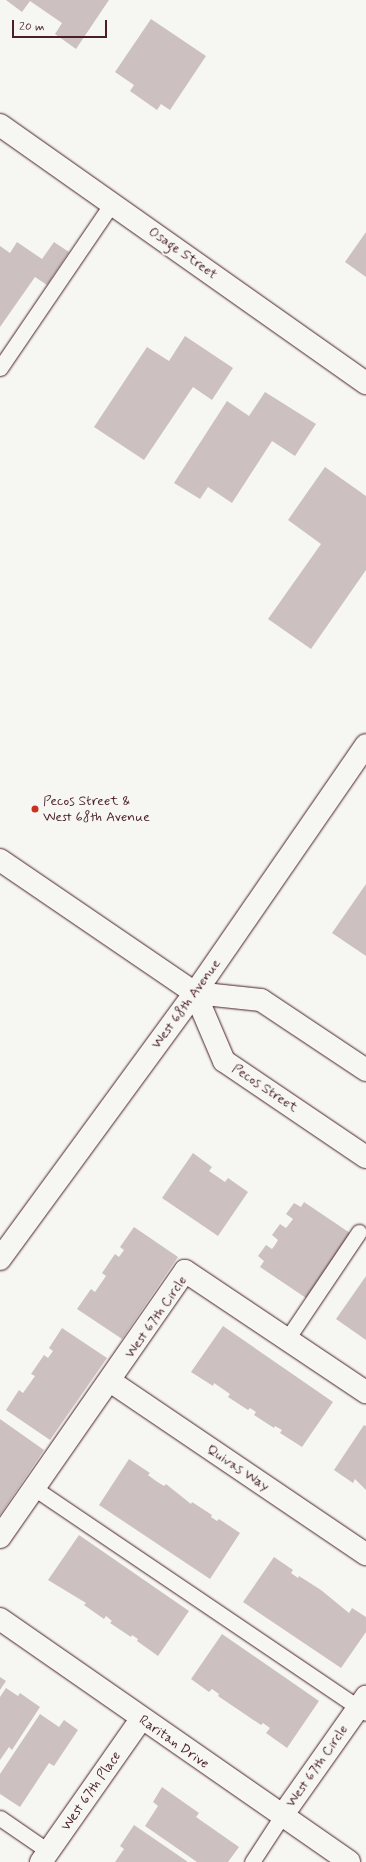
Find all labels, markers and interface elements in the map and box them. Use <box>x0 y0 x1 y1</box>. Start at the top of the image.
scale bar <box>14 12 109 38</box>
text: 20 m <box>19 19 45 35</box>
street label: Osage Street <box>146 223 220 283</box>
place label: Pecos Street & West 68th Avenue <box>43 793 150 826</box>
marker: Pecos Street & West 68th Avenue <box>30 804 40 814</box>
street label: West 68th Avenue <box>148 956 224 1052</box>
street label: Pecos Street <box>229 1060 301 1116</box>
street label: West 67th Circle <box>121 1272 191 1362</box>
street label: Quivas Way <box>203 1441 273 1495</box>
street label: Raritan Drive <box>136 1712 212 1772</box>
street label: West 67th Circle <box>282 1721 352 1811</box>
street label: West 67th Place <box>57 1748 125 1834</box>

